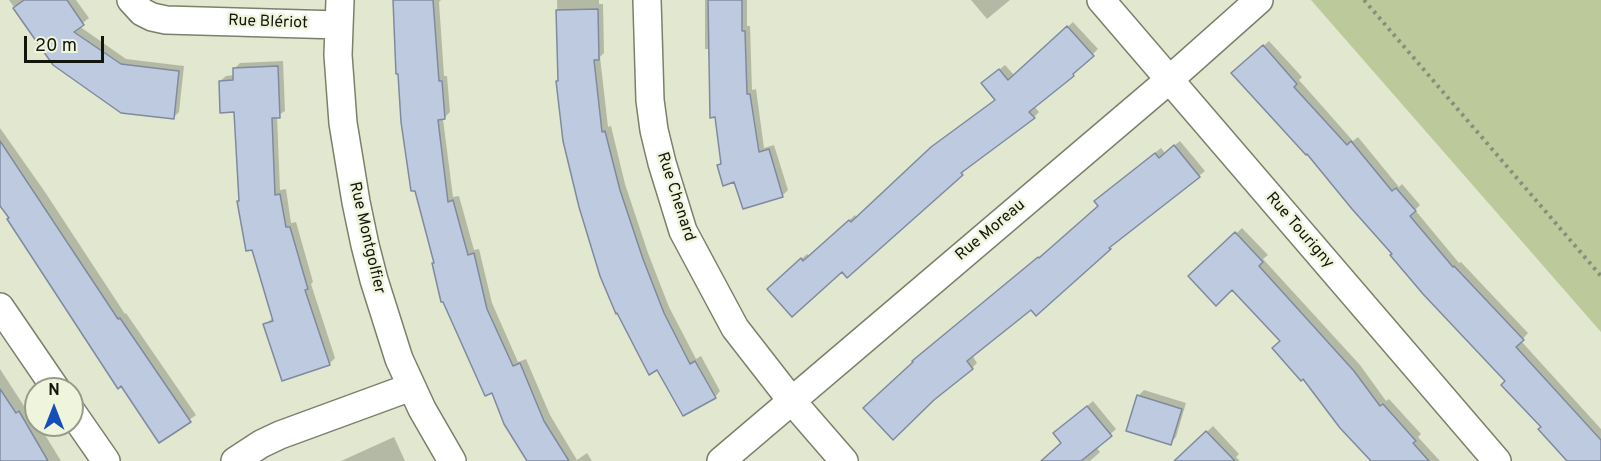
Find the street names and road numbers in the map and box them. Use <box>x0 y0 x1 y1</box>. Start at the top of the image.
street label: Rue Blériot <box>228 12 308 34</box>
street label: Rue Chenard <box>652 150 698 244</box>
street label: Rue Montgolfier <box>344 180 388 296</box>
street label: Rue Tourigny <box>1261 189 1337 273</box>
street label: Rue Moreau <box>952 196 1030 266</box>

